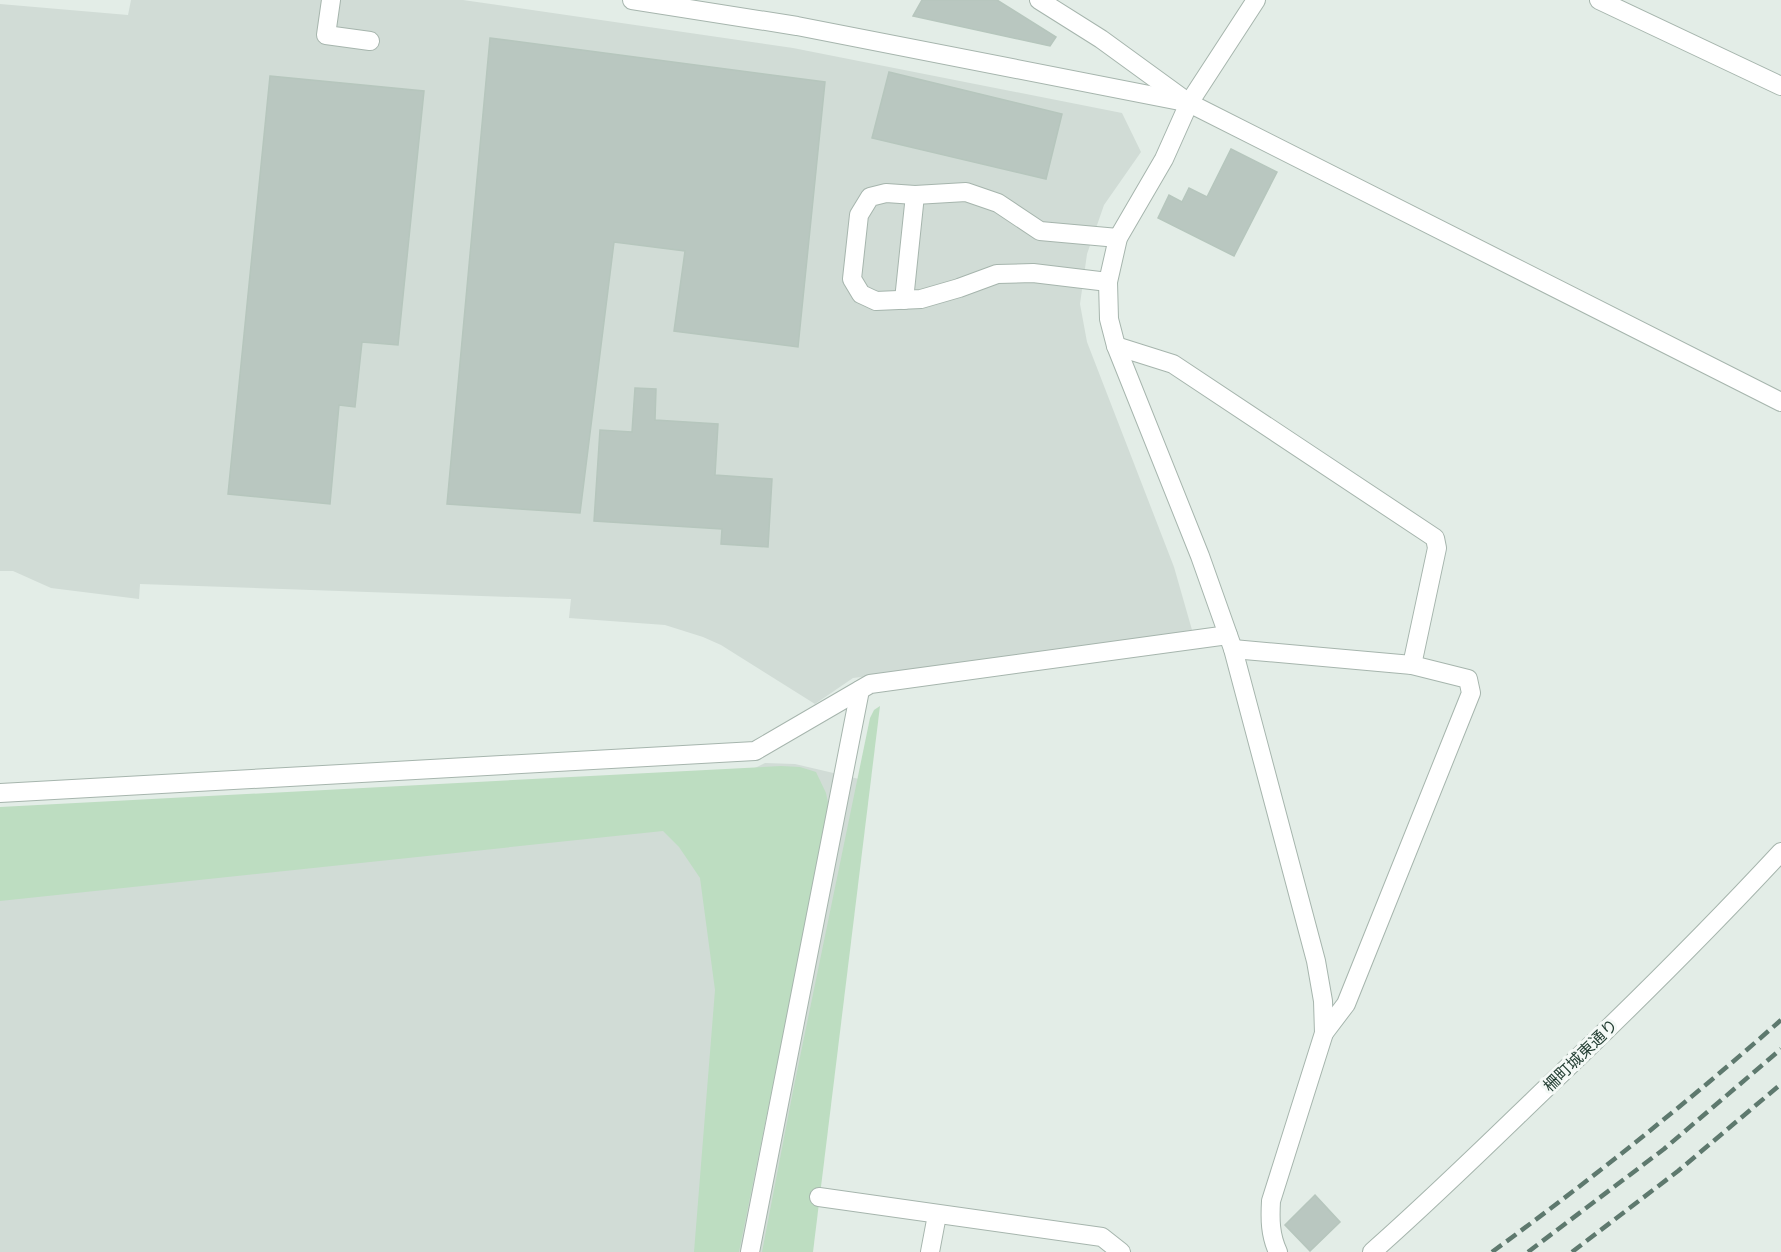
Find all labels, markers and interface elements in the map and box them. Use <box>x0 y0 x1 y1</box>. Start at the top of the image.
street label: 柵町城東通り <box>1539 1015 1621 1096</box>

